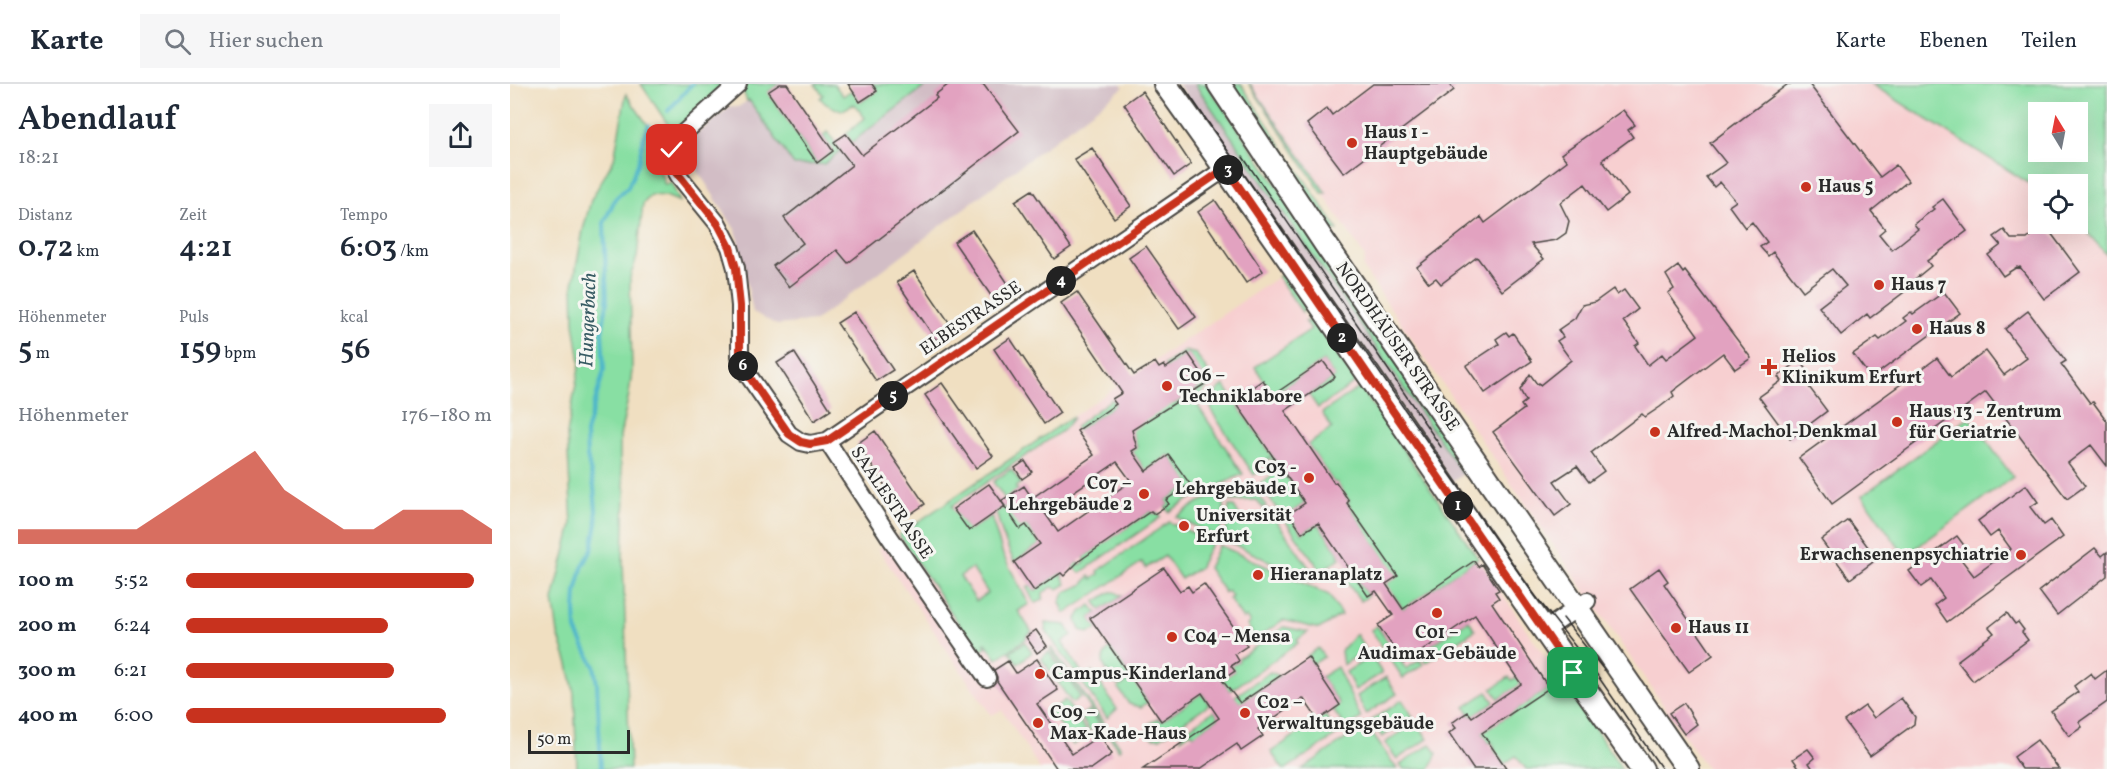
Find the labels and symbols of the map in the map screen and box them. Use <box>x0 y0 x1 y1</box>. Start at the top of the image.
north arrow <box>2028 102 2088 162</box>
place label: Haus 1 - Hauptgebäude <box>1364 121 1488 167</box>
pin <box>646 124 697 175</box>
marker: Haus 1 - Hauptgebäude <box>1345 136 1359 150</box>
pin: 3 <box>1213 155 1243 185</box>
place label: Haus 5 <box>1818 175 1873 200</box>
marker: Haus 5 <box>1799 180 1813 194</box>
street label: NORDHÄUSER STRASSE <box>1329 257 1465 437</box>
pin: 4 <box>1046 266 1076 296</box>
water label: Hungerbach <box>573 272 605 368</box>
place label: Haus 7 <box>1891 273 1947 298</box>
street label: ELBESTRASSE <box>915 276 1027 362</box>
marker: Haus 7 <box>1872 278 1886 292</box>
place label: Haus 8 <box>1929 317 1985 342</box>
marker: Haus 8 <box>1910 322 1924 336</box>
pin: 2 <box>1327 323 1357 353</box>
place label: Helios Klinikum Erfurt <box>1782 345 1922 391</box>
pin: 6 <box>728 351 758 381</box>
marker: Helios Klinikum Erfurt <box>1760 358 1778 376</box>
place label: C06 – Techniklabore <box>1179 364 1302 410</box>
marker: C06 – Techniklabore <box>1160 379 1174 393</box>
pin: 5 <box>878 381 908 411</box>
place label: Haus 13 - Zentrum für Geriatrie <box>1909 400 2062 446</box>
marker: Haus 13 - Zentrum für Geriatrie <box>1890 415 1904 429</box>
place label: Alfred-Machol-Denkmal <box>1667 420 1877 445</box>
marker: Alfred-Machol-Denkmal <box>1648 425 1662 439</box>
street label: SAALESTRASSE <box>844 442 938 564</box>
place label: C03 - Lehrgebäude 1 <box>1175 456 1297 502</box>
marker: C03 - Lehrgebäude 1 <box>1302 471 1316 485</box>
place label: C07 – Lehrgebäude 2 <box>1008 472 1132 518</box>
marker: C07 – Lehrgebäude 2 <box>1137 487 1151 501</box>
pin: 1 <box>1443 491 1473 521</box>
place label: Universität Erfurt <box>1196 504 1292 550</box>
marker: Universität Erfurt <box>1177 519 1191 533</box>
place label: Erwachsenenpsychiatrie <box>1800 543 2009 568</box>
marker: Erwachsenenpsychiatrie <box>2014 548 2028 562</box>
place label: Hieranaplatz <box>1270 563 1382 588</box>
marker: Hieranaplatz <box>1251 568 1265 582</box>
marker: C01 – Audimax-Gebäude <box>1430 606 1444 620</box>
place label: Haus 11 <box>1688 616 1749 641</box>
place label: C01 – Audimax-Gebäude <box>1358 621 1516 667</box>
marker: Haus 11 <box>1669 621 1683 635</box>
place label: C04 – Mensa <box>1184 625 1291 650</box>
marker: C04 – Mensa <box>1165 630 1179 644</box>
pin <box>1547 647 1598 698</box>
place label: Campus-Kinderland <box>1052 662 1227 687</box>
marker: Campus-Kinderland <box>1033 667 1047 681</box>
place label: C02 – Verwaltungsgebäude <box>1257 691 1434 737</box>
place label: C09 – Max-Kade-Haus <box>1050 701 1187 747</box>
marker: C02 – Verwaltungsgebäude <box>1238 706 1252 720</box>
marker: C09 – Max-Kade-Haus <box>1031 716 1045 730</box>
scale bar <box>528 727 630 754</box>

